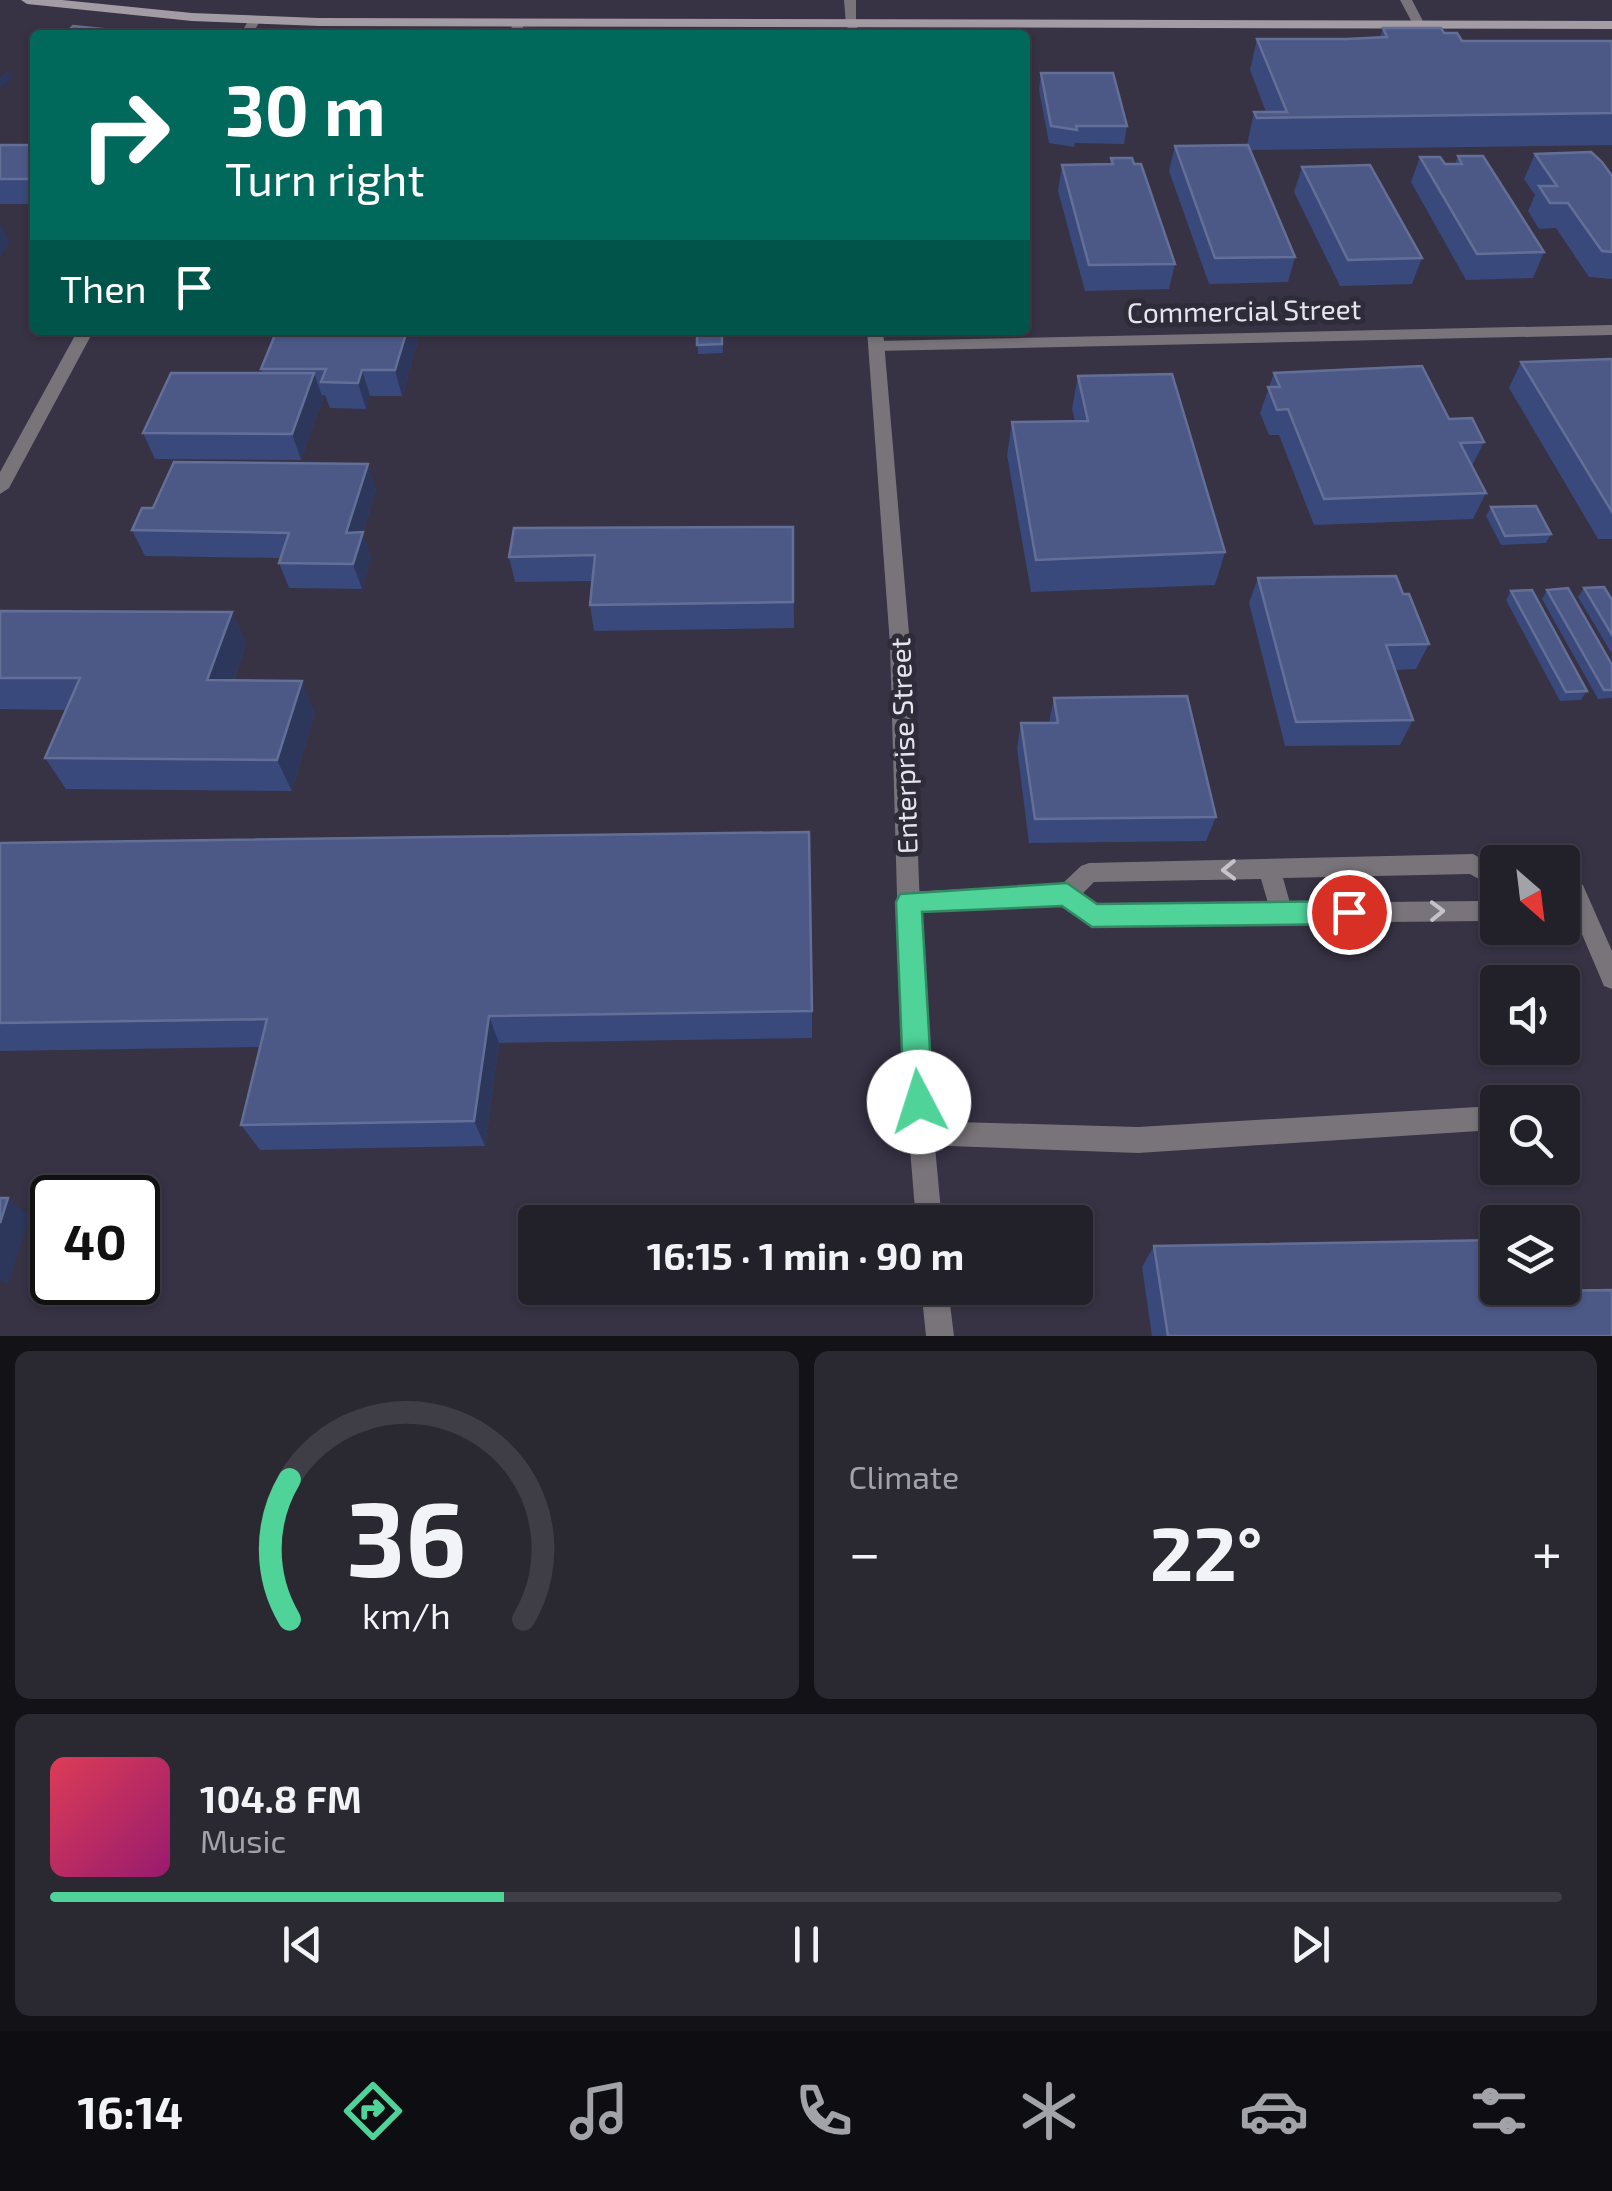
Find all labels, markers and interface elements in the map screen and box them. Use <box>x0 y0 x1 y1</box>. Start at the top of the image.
text: 30 m <box>225 66 386 150</box>
icon: right <box>60 70 190 200</box>
text: Turn right <box>225 151 425 205</box>
icon: arrive <box>167 260 222 315</box>
text: Then <box>60 265 147 311</box>
street label: Commercial Street <box>1126 291 1362 329</box>
street label: Enterprise Street <box>882 637 924 855</box>
north arrow <box>1480 845 1580 945</box>
map controls <box>1480 845 1580 1305</box>
one-way arrow <box>1221 859 1237 880</box>
pin <box>1307 870 1392 955</box>
icon: arrive <box>1322 885 1377 940</box>
one-way arrow <box>1430 900 1446 922</box>
button: sound <box>1480 965 1580 1065</box>
position arrow <box>867 1050 971 1154</box>
button: search <box>1480 1085 1580 1185</box>
speed limit sign: 40 <box>30 1175 160 1305</box>
button: layers <box>1480 1205 1580 1305</box>
text: 16:15 · 1 min · 90 m <box>647 1232 964 1278</box>
text: Climate <box>849 1457 959 1495</box>
text: 36 <box>347 1473 467 1598</box>
text: 22° <box>1150 1506 1263 1596</box>
text: − <box>849 1518 881 1584</box>
text: + <box>1532 1518 1562 1584</box>
text: km/h <box>362 1593 451 1636</box>
text: 104.8 FM <box>200 1775 362 1821</box>
text: Music <box>200 1821 286 1859</box>
icon: previous <box>275 1917 330 1972</box>
icon: pause <box>779 1917 834 1972</box>
icon: next <box>1283 1917 1338 1972</box>
icon: directions <box>338 2076 408 2146</box>
icon: music <box>564 2076 634 2146</box>
icon: phone <box>789 2076 859 2146</box>
icon: climate <box>1014 2076 1084 2146</box>
icon: car <box>1239 2076 1309 2146</box>
icon: filters <box>1464 2076 1534 2146</box>
text: 16:14 <box>78 2084 183 2138</box>

